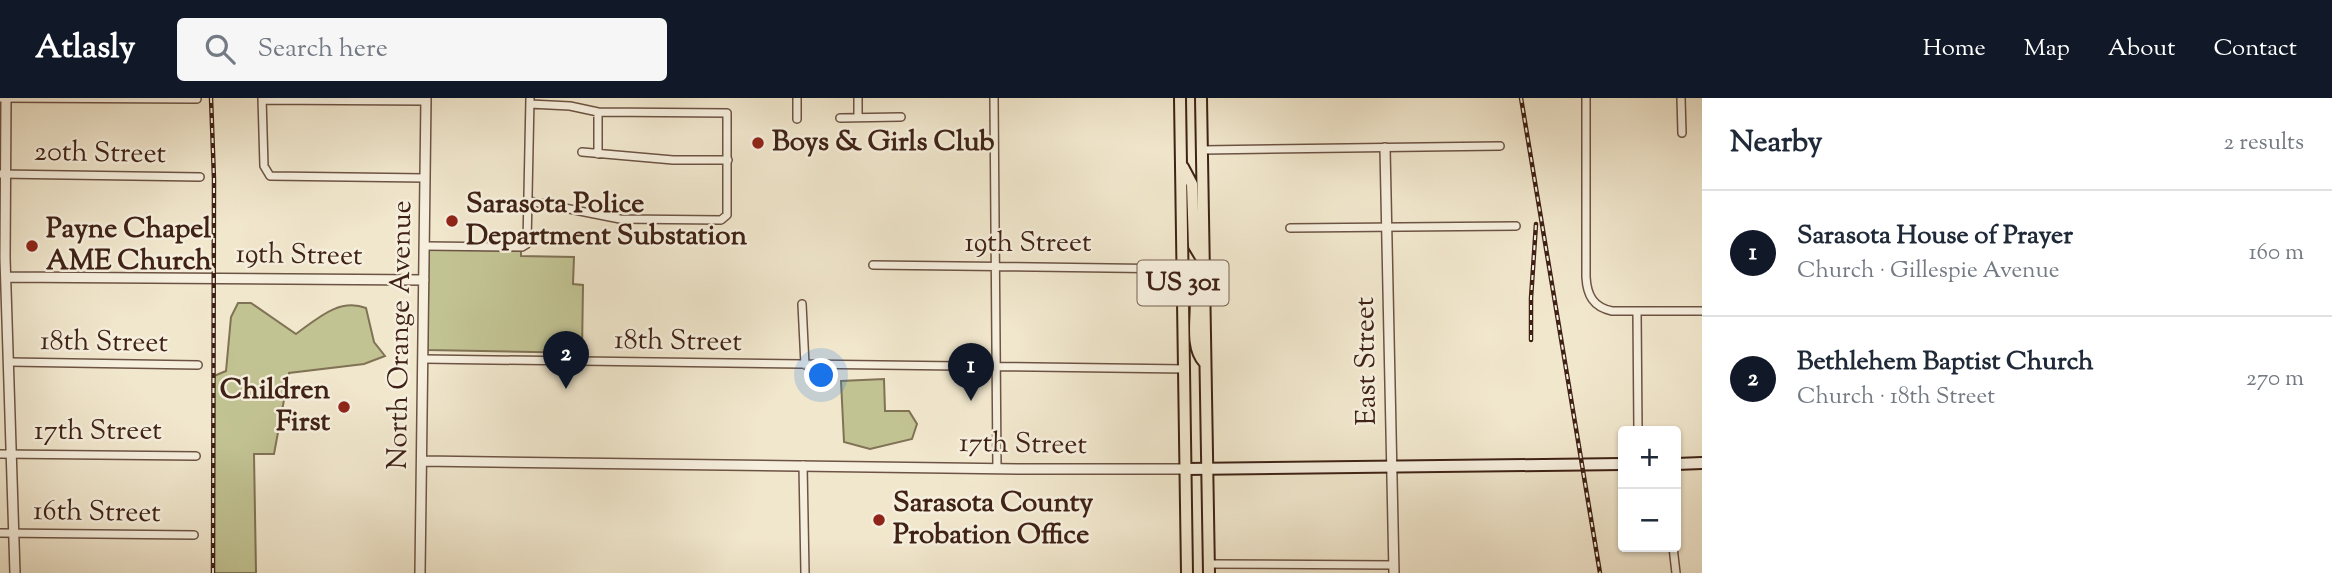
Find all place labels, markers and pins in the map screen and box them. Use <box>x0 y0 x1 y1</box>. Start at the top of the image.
place label: Boys & Girls Club <box>772 123 995 163</box>
marker: Boys & Girls Club <box>750 135 766 151</box>
place label: Sarasota Police Department Substation <box>466 185 748 257</box>
place label: Payne Chapel AME Church <box>46 210 212 282</box>
marker: Sarasota Police Department Substation <box>444 213 460 229</box>
marker: Payne Chapel AME Church <box>24 238 40 254</box>
pin: 2 <box>543 331 589 389</box>
pin: 1 <box>948 343 994 401</box>
place label: Children First <box>220 371 330 443</box>
marker: Children First <box>336 399 352 415</box>
place label: Sarasota County Probation Office <box>893 484 1093 556</box>
marker: Sarasota County Probation Office <box>871 512 887 528</box>

